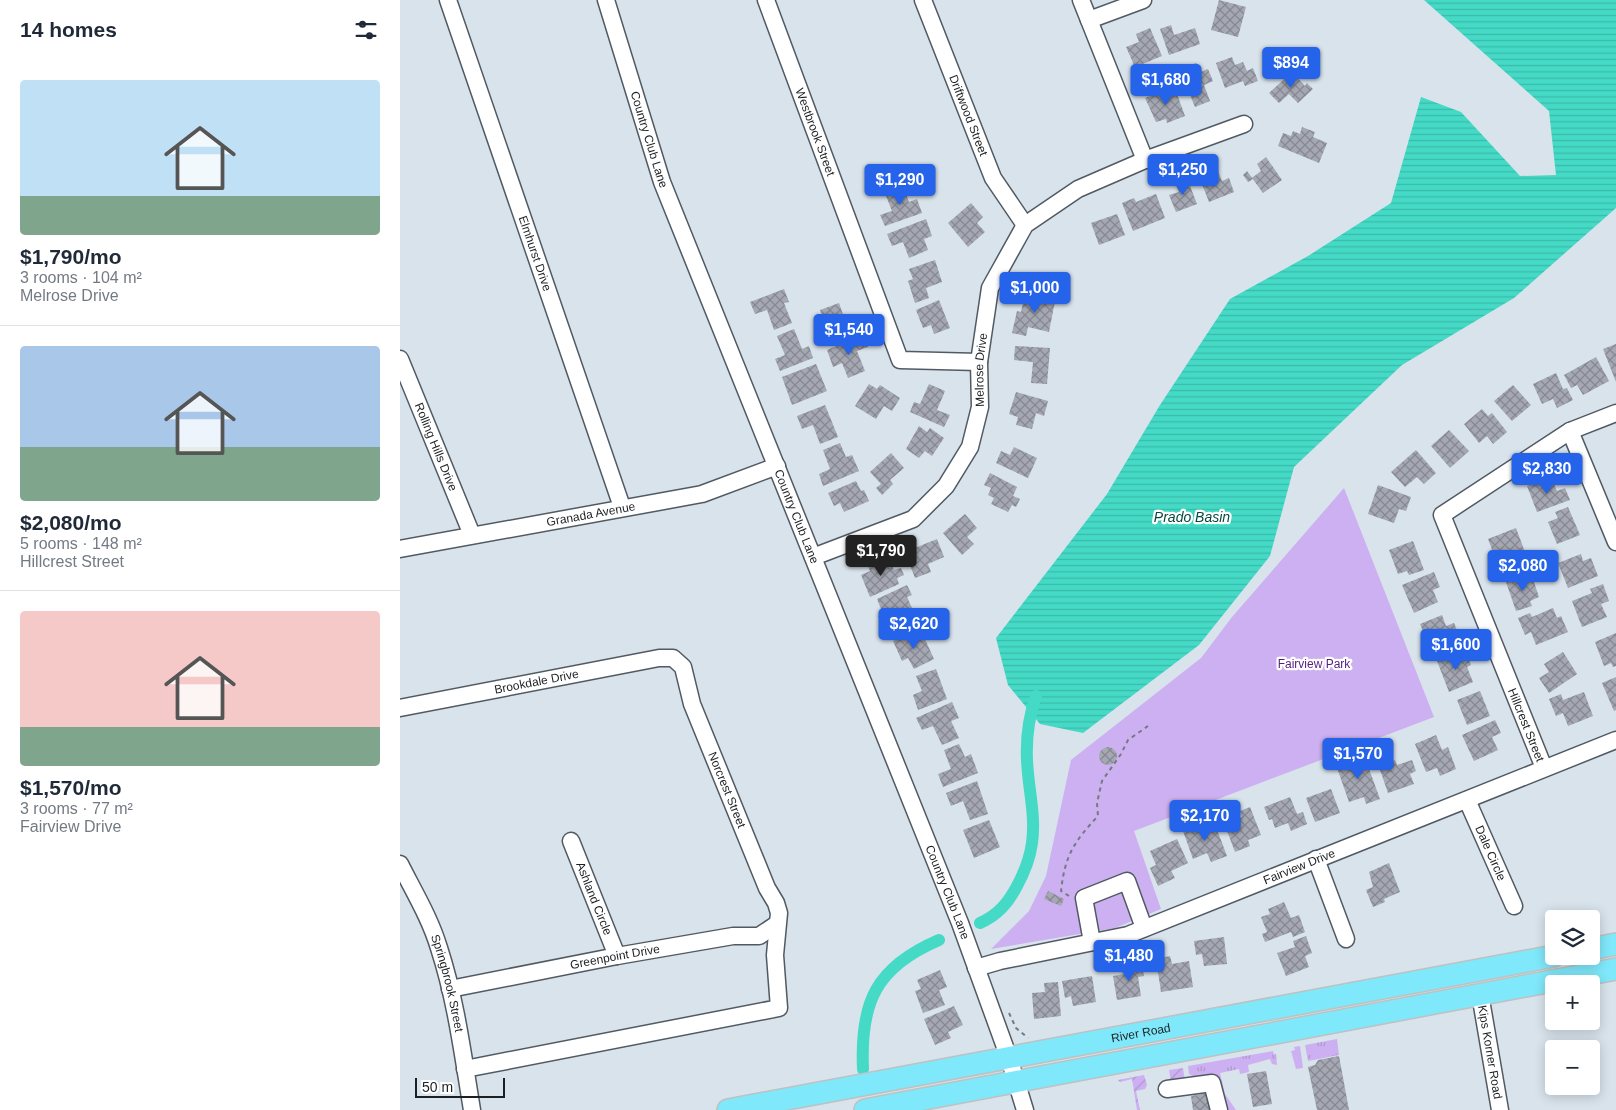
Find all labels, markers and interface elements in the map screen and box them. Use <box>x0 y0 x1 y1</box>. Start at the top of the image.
icon: filters <box>352 16 380 44</box>
text: 14 homes <box>20 18 117 41</box>
pin: $894 <box>1261 46 1321 89</box>
text: $894 <box>1273 54 1309 71</box>
pin: $1,680 <box>1125 64 1207 106</box>
text: $1,680 <box>1142 71 1190 88</box>
street label: Driftwood Street <box>946 73 991 159</box>
street label: Westbrook Street <box>792 86 838 179</box>
street label: Country Club Lane <box>628 90 671 190</box>
icon: home <box>155 113 245 203</box>
pin: $1,250 <box>1142 154 1224 196</box>
text: $1,250 <box>1159 161 1207 178</box>
pin: $1,290 <box>859 164 941 206</box>
text: $1,290 <box>876 171 924 188</box>
street label: Elmhurst Drive <box>516 214 555 293</box>
text: $1,790/mo <box>20 245 122 268</box>
text: 3 rooms · 104 m² <box>20 269 142 286</box>
pin: $1,000 <box>994 272 1076 314</box>
text: $1,000 <box>1011 279 1059 296</box>
text: Melrose Drive <box>20 287 119 304</box>
pin: $1,540 <box>808 314 890 356</box>
text: $1,540 <box>825 321 873 338</box>
street label: Melrose Drive <box>972 332 990 407</box>
icon: home <box>155 378 245 468</box>
street label: Rolling Hills Drive <box>412 401 460 493</box>
pin: $2,830 <box>1506 452 1588 495</box>
text: $2,830 <box>1523 460 1571 477</box>
street label: Country Club Lane <box>771 467 822 566</box>
street label: Granada Avenue <box>545 499 637 529</box>
water label: Prado Basin <box>1154 509 1230 525</box>
text: $2,080/mo <box>20 511 122 534</box>
pin: $1,790 <box>840 534 922 577</box>
text: 5 rooms · 148 m² <box>20 535 142 552</box>
text: $1,790 <box>857 542 905 559</box>
pin: $2,080 <box>1482 550 1564 592</box>
text: Hillcrest Street <box>20 553 124 570</box>
text: $2,080 <box>1499 557 1547 574</box>
pin: $2,620 <box>873 608 955 650</box>
text: $2,620 <box>890 615 938 632</box>
pin: $1,600 <box>1415 628 1497 671</box>
text: $1,600 <box>1432 636 1480 653</box>
icon: home <box>155 643 245 733</box>
park label: Fairview Park <box>1278 657 1351 671</box>
street label: Brookdale Drive <box>493 667 580 697</box>
street label: Hillcrest Street <box>1505 686 1547 764</box>
pin: $1,570 <box>1317 738 1399 780</box>
text: $1,570 <box>1334 745 1382 762</box>
street label: Norcrest Street <box>705 750 749 830</box>
text: $1,570/mo <box>20 776 122 799</box>
text: 3 rooms · 77 m² <box>20 800 133 817</box>
pin: $2,170 <box>1164 800 1246 842</box>
text: $2,170 <box>1181 807 1229 824</box>
text: Fairview Drive <box>20 818 121 835</box>
street label: Dale Circle <box>1472 823 1509 883</box>
street label: Country Club Lane <box>922 843 972 942</box>
street label: Fairview Drive <box>1261 846 1337 887</box>
street label: Ashland Circle <box>573 860 615 937</box>
map controls <box>1545 910 1600 1095</box>
button: layers <box>1545 910 1600 965</box>
street label: Springbrook Street <box>428 932 466 1034</box>
pin: $1,480 <box>1088 940 1170 982</box>
street label: Greenpoint Drive <box>569 942 661 972</box>
text: $1,480 <box>1105 947 1153 964</box>
button: + <box>1545 975 1600 1030</box>
street label: Kips Korner Road <box>1475 1004 1505 1100</box>
street label: River Road <box>1110 1021 1172 1045</box>
button: − <box>1545 1040 1600 1095</box>
scale bar <box>415 1075 505 1098</box>
text: 50 m <box>422 1079 453 1095</box>

